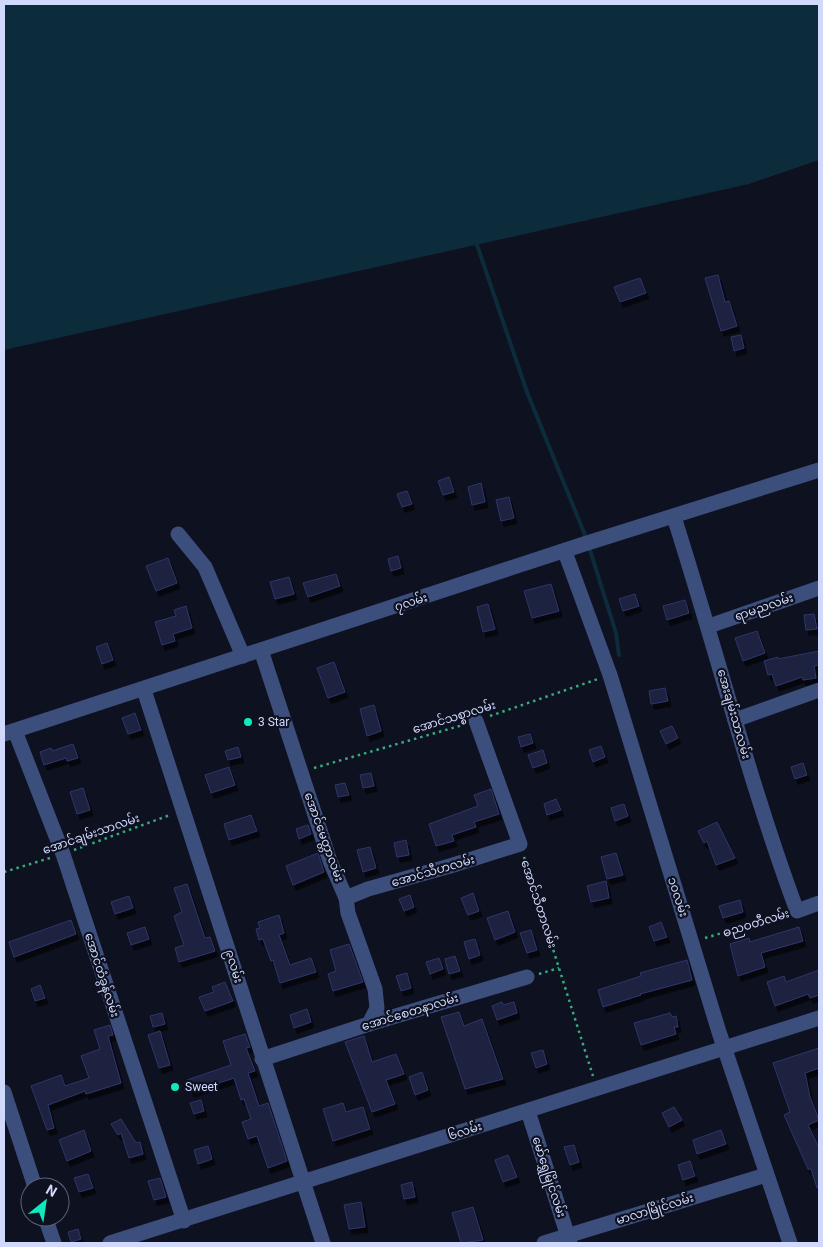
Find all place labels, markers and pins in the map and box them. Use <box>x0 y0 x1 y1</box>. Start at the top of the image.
place label: 3 Star <box>258 715 289 729</box>
marker: 3 Star <box>242 716 254 728</box>
place label: Sweet <box>185 1080 218 1094</box>
marker: Sweet <box>169 1081 181 1093</box>

